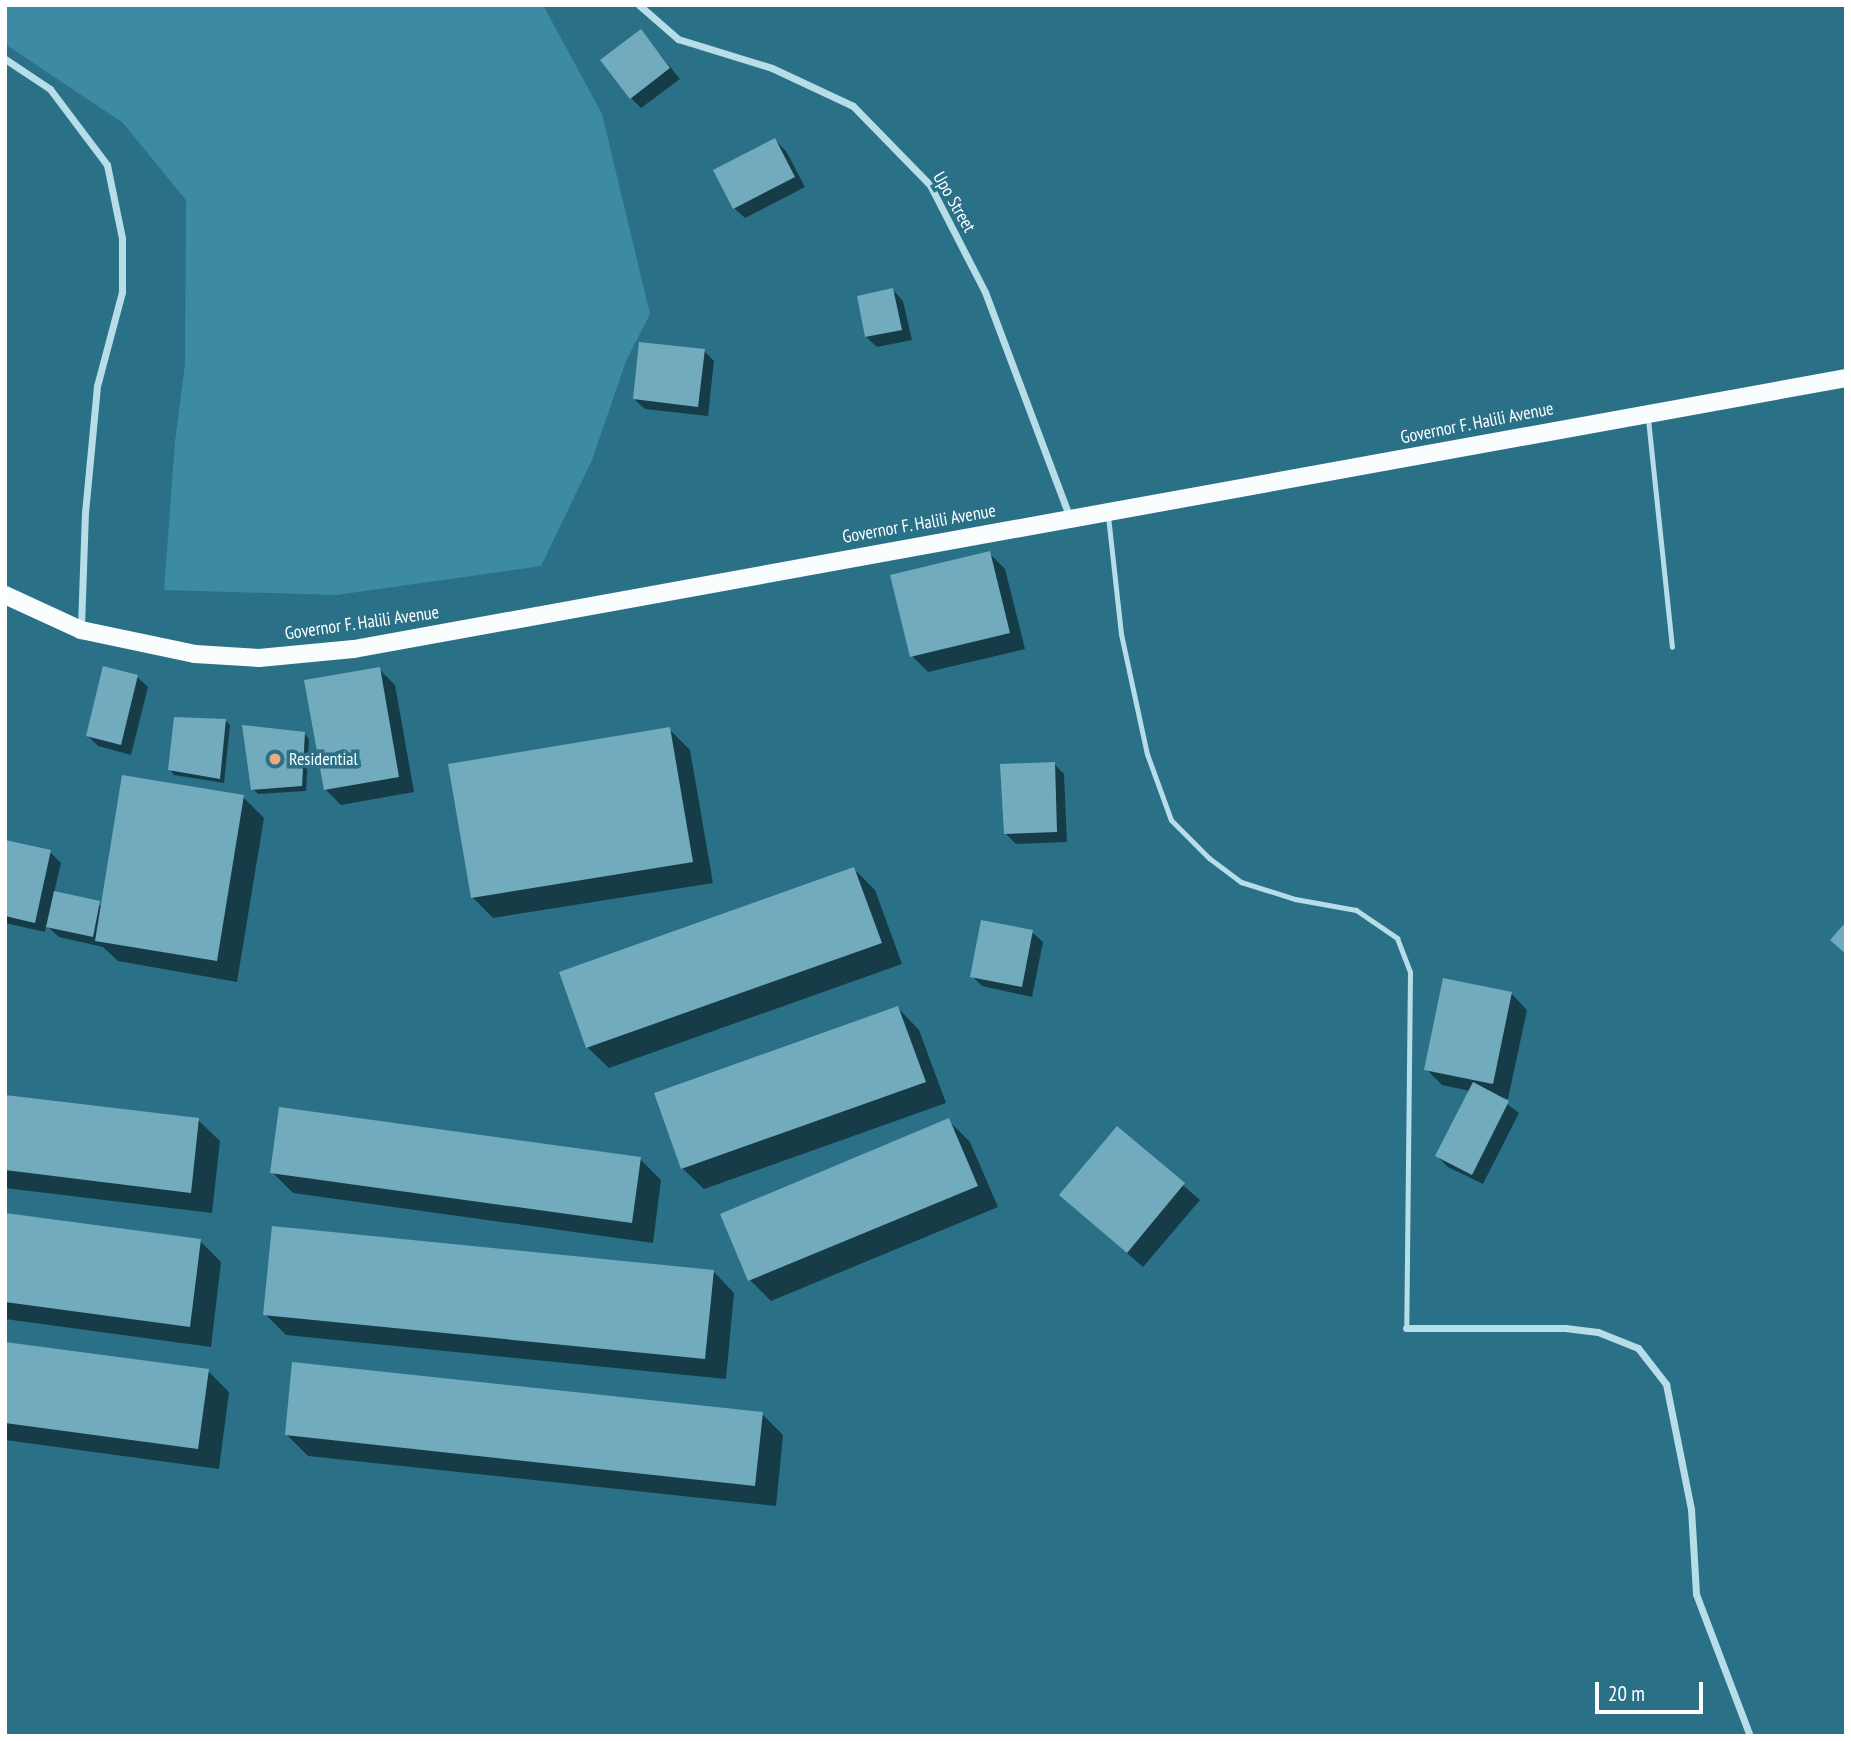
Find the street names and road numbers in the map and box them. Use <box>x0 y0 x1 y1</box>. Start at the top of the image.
street label: Upo Street <box>928 168 980 236</box>
street label: Governor F. Halili Avenue <box>1398 397 1556 449</box>
street label: Governor F. Halili Avenue <box>840 500 998 548</box>
street label: Governor F. Halili Avenue <box>283 601 441 645</box>

